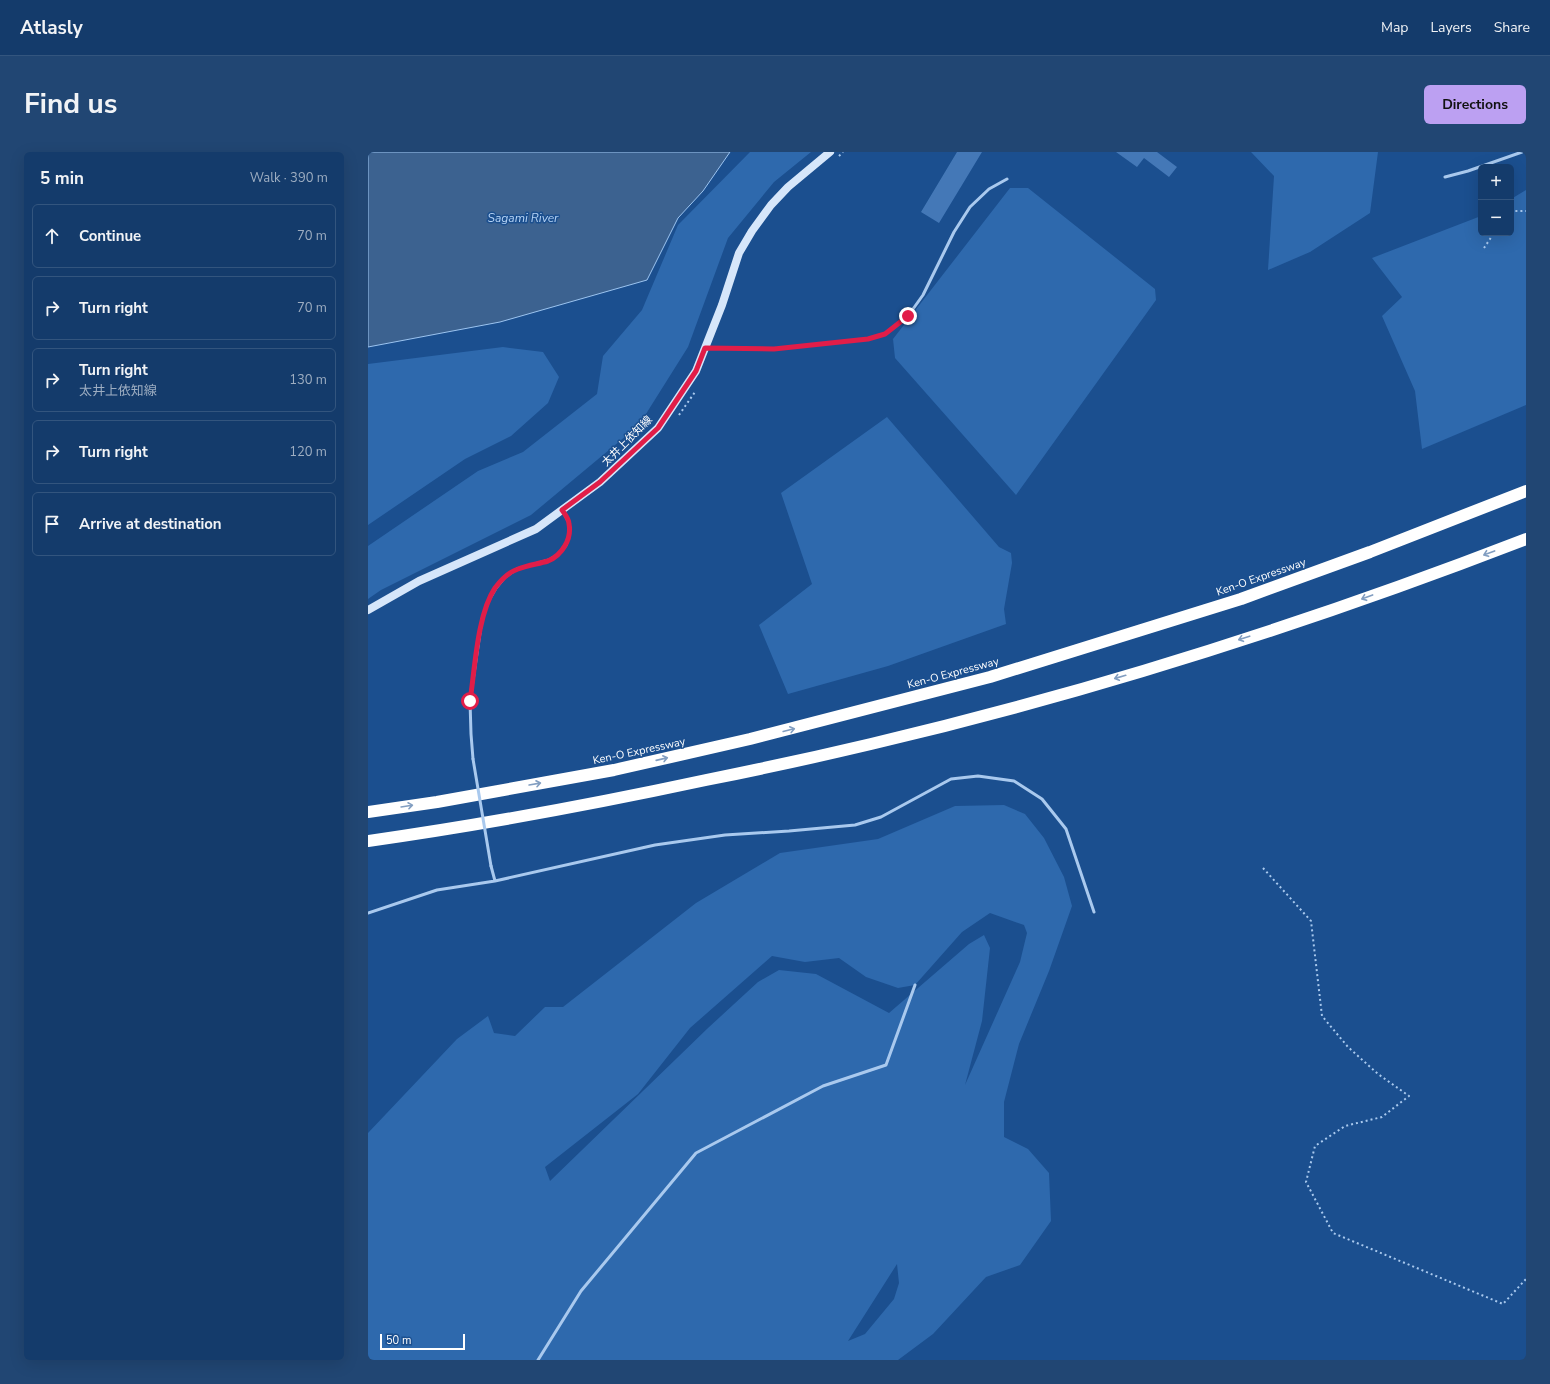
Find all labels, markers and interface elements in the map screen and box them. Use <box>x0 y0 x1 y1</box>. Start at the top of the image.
text: Atlasly <box>20 15 83 41</box>
text: Map <box>1381 18 1408 37</box>
text: Layers <box>1430 18 1472 37</box>
text: Share <box>1494 18 1530 37</box>
text: Find us <box>24 85 118 123</box>
button: Directions <box>1424 85 1526 124</box>
map controls <box>1478 164 1514 236</box>
button: + <box>1478 164 1514 200</box>
text: 5 min <box>40 167 84 190</box>
text: Walk · 390 m <box>250 169 328 187</box>
button: − <box>1478 200 1514 236</box>
water label: Sagami River <box>488 210 559 226</box>
icon: ahead <box>41 225 63 247</box>
text: Continue <box>79 226 141 246</box>
text: 70 m <box>297 227 327 245</box>
icon: right <box>41 297 63 319</box>
text: Turn right <box>79 298 148 318</box>
text: 70 m <box>297 299 327 317</box>
route end <box>899 307 917 325</box>
text: Turn right <box>79 360 148 380</box>
icon: right <box>41 369 63 391</box>
text: 130 m <box>289 371 327 389</box>
text: 太井上依知線 <box>79 382 157 400</box>
street label: 太井上依知線 <box>598 412 656 470</box>
icon: right <box>41 441 63 463</box>
text: Turn right <box>79 442 148 462</box>
text: 120 m <box>289 443 327 461</box>
icon: arrive <box>41 513 63 535</box>
text: Arrive at destination <box>79 514 222 534</box>
one-way arrow <box>1484 549 1496 557</box>
street label: Ken-O Expressway <box>1214 554 1308 599</box>
one-way arrow <box>1362 594 1374 602</box>
one-way arrow <box>1237 635 1250 642</box>
street label: Ken-O Expressway <box>906 653 1001 692</box>
one-way arrow <box>1114 674 1127 681</box>
route start <box>461 692 479 710</box>
one-way arrow <box>782 725 795 733</box>
street label: Ken-O Expressway <box>591 734 687 768</box>
one-way arrow <box>655 755 668 763</box>
one-way arrow <box>528 780 541 788</box>
one-way arrow <box>400 802 413 810</box>
scale bar <box>380 1332 465 1351</box>
text: 50 m <box>386 1333 411 1348</box>

